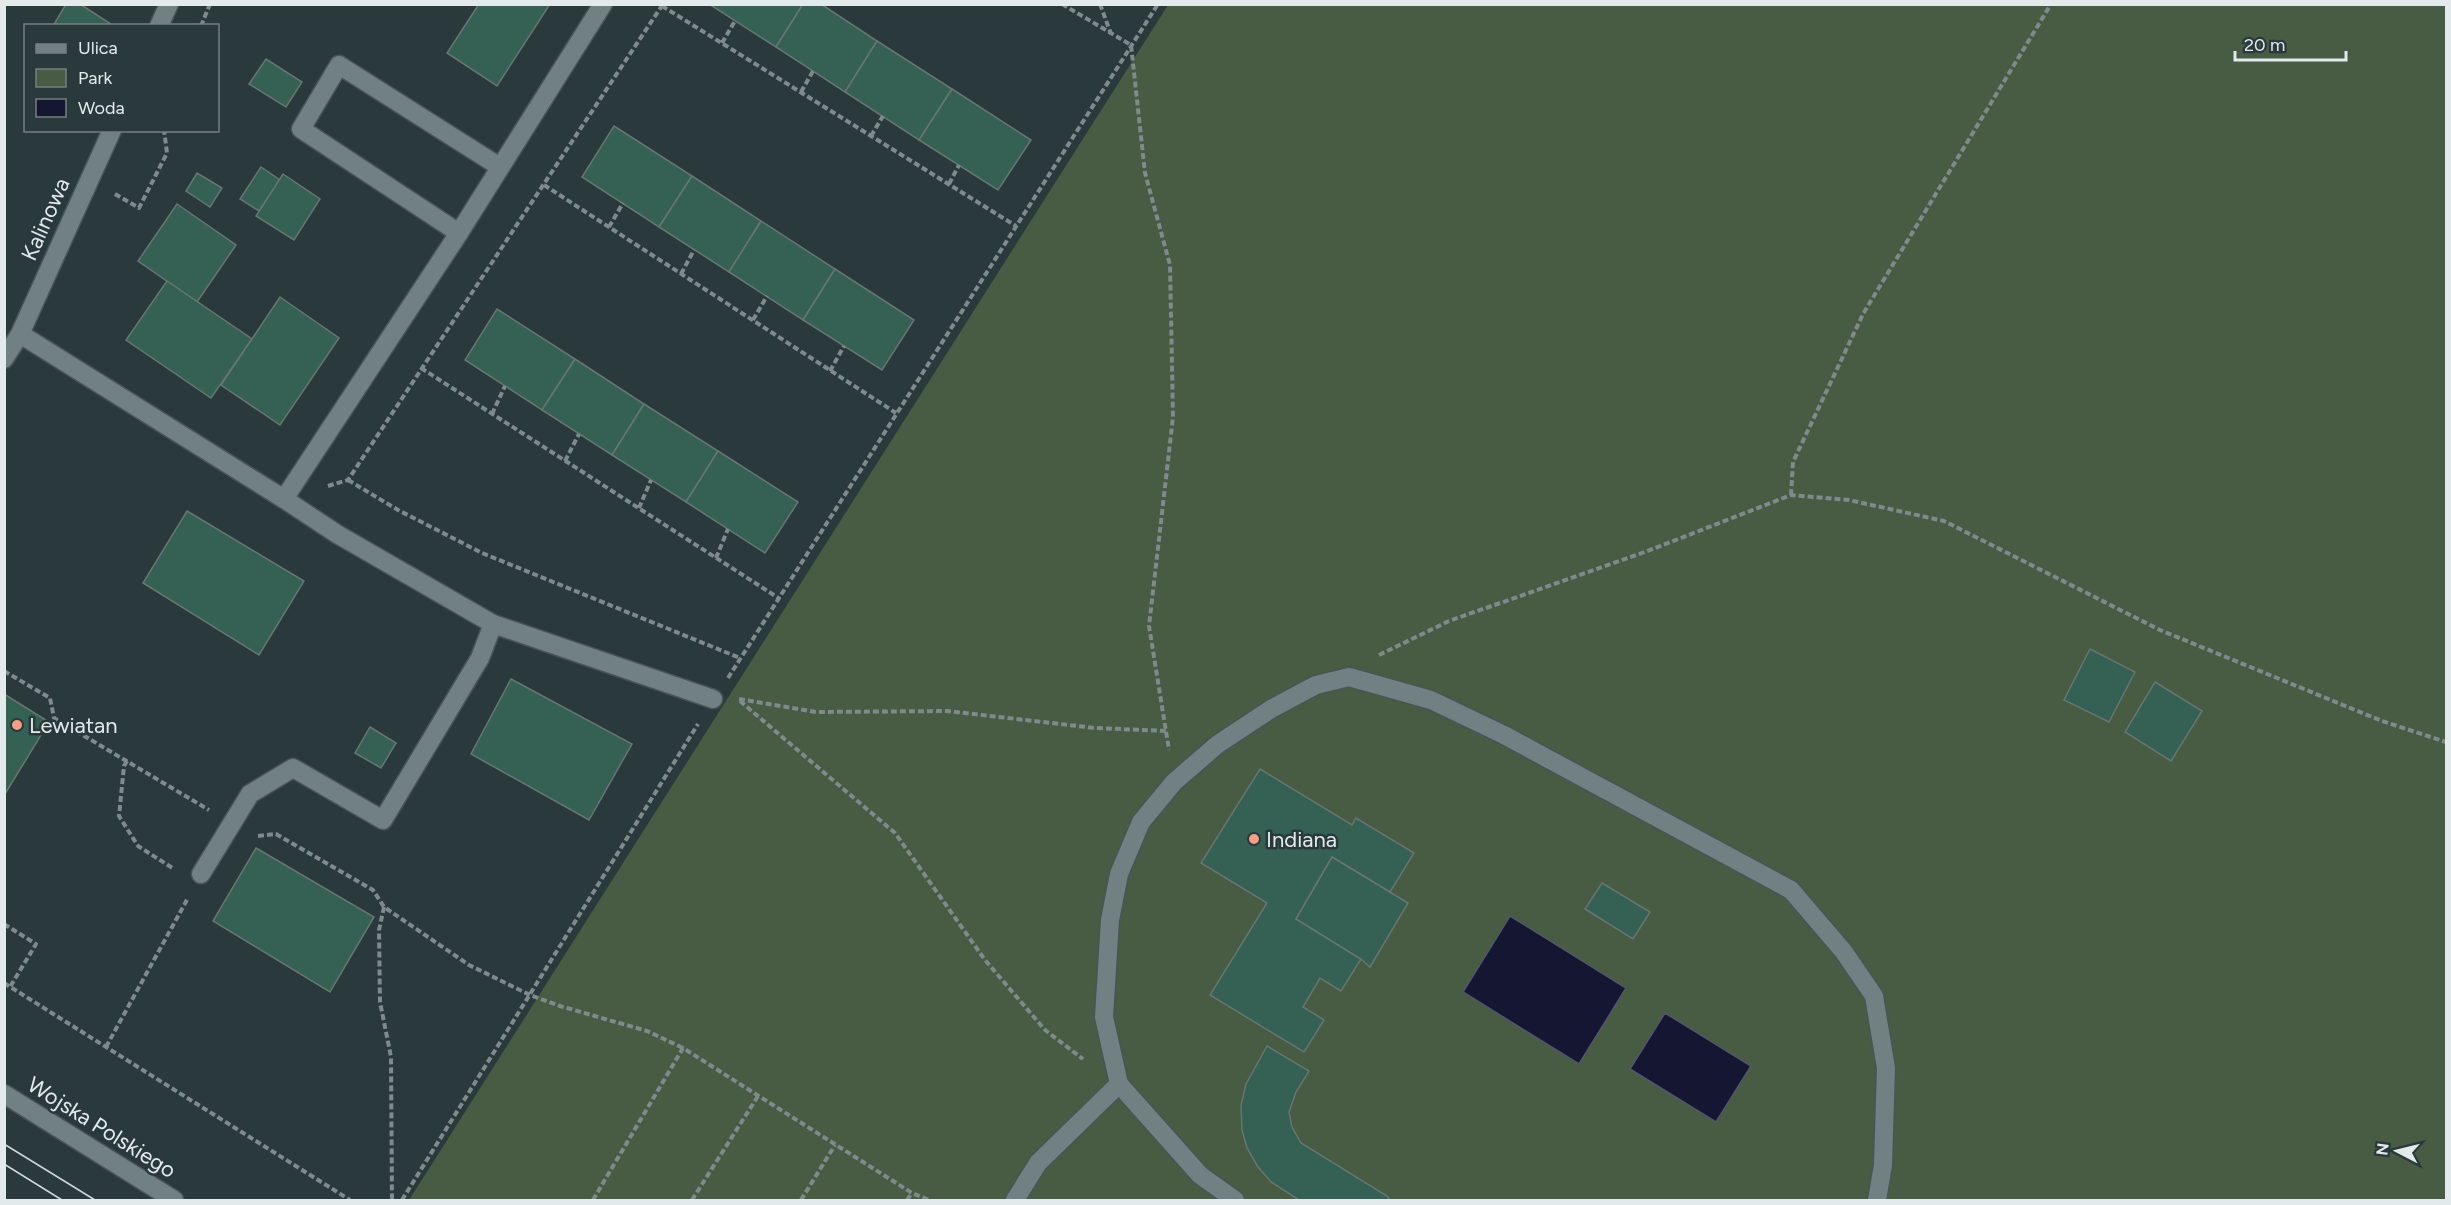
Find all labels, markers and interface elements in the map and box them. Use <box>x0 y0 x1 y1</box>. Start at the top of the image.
legend <box>24 24 219 132</box>
scale bar <box>2235 24 2346 62</box>
text: 20 m <box>2244 34 2285 56</box>
text: Ulica <box>78 37 118 59</box>
text: Park <box>78 67 113 89</box>
text: Woda <box>78 97 125 119</box>
street label: Kalinowa <box>15 174 76 265</box>
place label: Lewiatan <box>29 712 118 739</box>
marker: Lewiatan <box>10 718 24 732</box>
place label: Indiana <box>1266 826 1337 853</box>
marker: Indiana <box>1247 832 1261 846</box>
street label: Wojska Polskiego <box>22 1071 181 1184</box>
north arrow <box>2367 1121 2427 1181</box>
text: N <box>2372 1142 2393 1157</box>

